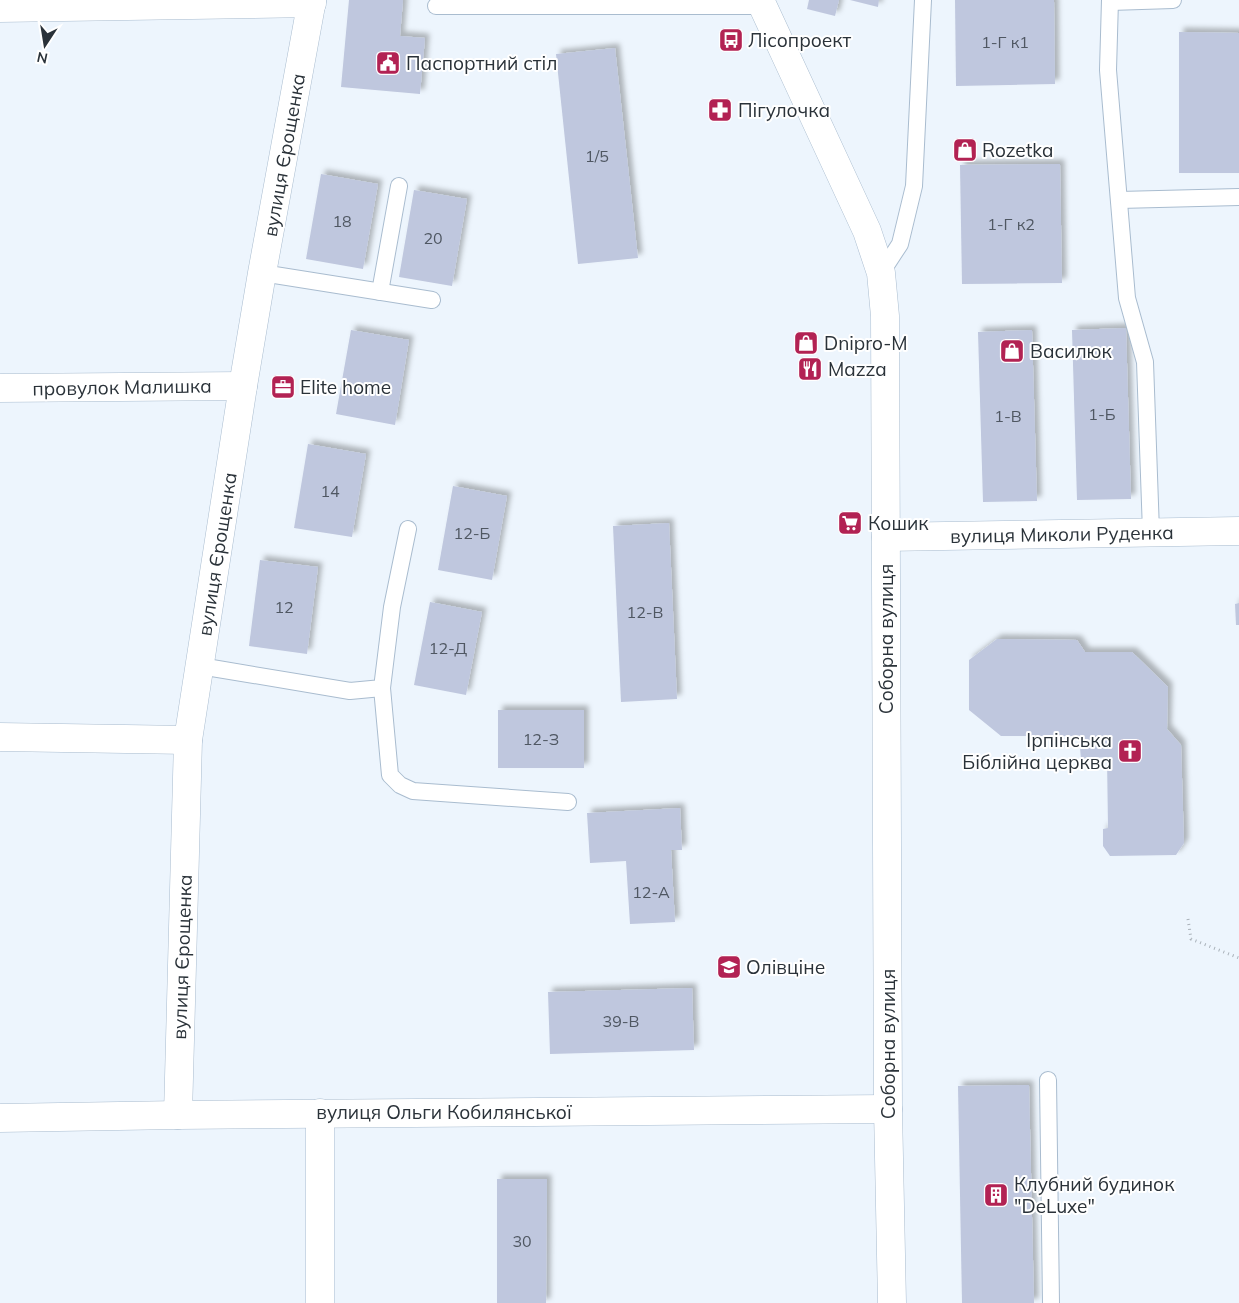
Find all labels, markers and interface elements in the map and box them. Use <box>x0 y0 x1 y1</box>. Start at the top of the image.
north arrow <box>20 20 70 70</box>
bus stop icon: Лісопроект <box>718 27 744 53</box>
place label: Лісопроект <box>748 28 852 52</box>
house number: 1-Г к1 <box>981 32 1029 52</box>
text: N <box>35 48 49 68</box>
public building icon: Паспортний стіл <box>375 50 401 76</box>
place label: Паспортний стіл <box>406 51 557 75</box>
street label: вулиця Єрощенка <box>258 72 310 238</box>
pharmacy icon: Пігулочка <box>707 97 733 123</box>
place label: Пігулочка <box>738 98 830 122</box>
shop icon: Rozetka <box>952 137 978 163</box>
place label: Rozetka <box>982 138 1053 162</box>
house number: 1/5 <box>585 146 609 166</box>
house number: 18 <box>332 211 352 231</box>
house number: 1-Г к2 <box>987 214 1035 234</box>
house number: 20 <box>423 228 443 248</box>
shop icon: Dnipro-M <box>793 330 819 356</box>
place label: Dnipro-M <box>824 331 908 355</box>
shop icon: Василюк <box>999 338 1025 364</box>
place label: Василюк <box>1030 339 1113 363</box>
restaurant icon: Mazza <box>797 356 823 382</box>
place label: Mazza <box>828 357 887 381</box>
street label: провулок Малишка <box>32 373 212 401</box>
office icon: Elite home <box>270 374 296 400</box>
place label: Elite home <box>300 375 391 399</box>
house number: 1-Б <box>1088 404 1116 424</box>
house number: 1-В <box>994 406 1022 426</box>
street label: вулиця Єрощенка <box>192 471 242 637</box>
house number: 14 <box>320 481 340 501</box>
supermarket icon: Кошик <box>837 510 863 536</box>
place label: Кошик <box>868 511 929 535</box>
street label: вулиця Миколи Руденка <box>950 520 1174 548</box>
house number: 12-Б <box>454 523 491 543</box>
street label: Соборна вулиця <box>874 564 898 714</box>
house number: 12 <box>274 597 294 617</box>
house number: 12-В <box>627 602 663 622</box>
house number: 12-Д <box>429 638 467 658</box>
place label: Ірпінська Біблійна церква <box>962 728 1112 774</box>
house number: 12-З <box>523 729 559 749</box>
church icon: Ірпінська Біблійна церква <box>1117 738 1143 764</box>
street label: вулиця Єрощенка <box>167 874 197 1040</box>
house number: 12-А <box>632 882 670 902</box>
school or university icon: Олівціне <box>716 954 742 980</box>
place label: Олівціне <box>746 955 825 979</box>
street label: Соборна вулиця <box>876 969 900 1119</box>
house number: 39-В <box>603 1011 639 1031</box>
street label: вулиця Ольги Кобилянської <box>316 1100 572 1124</box>
place label: Клубний будинок "DeLuxe" <box>1014 1172 1175 1218</box>
building icon: Клубний будинок "DeLuxe" <box>983 1182 1009 1208</box>
house number: 30 <box>512 1231 532 1251</box>

